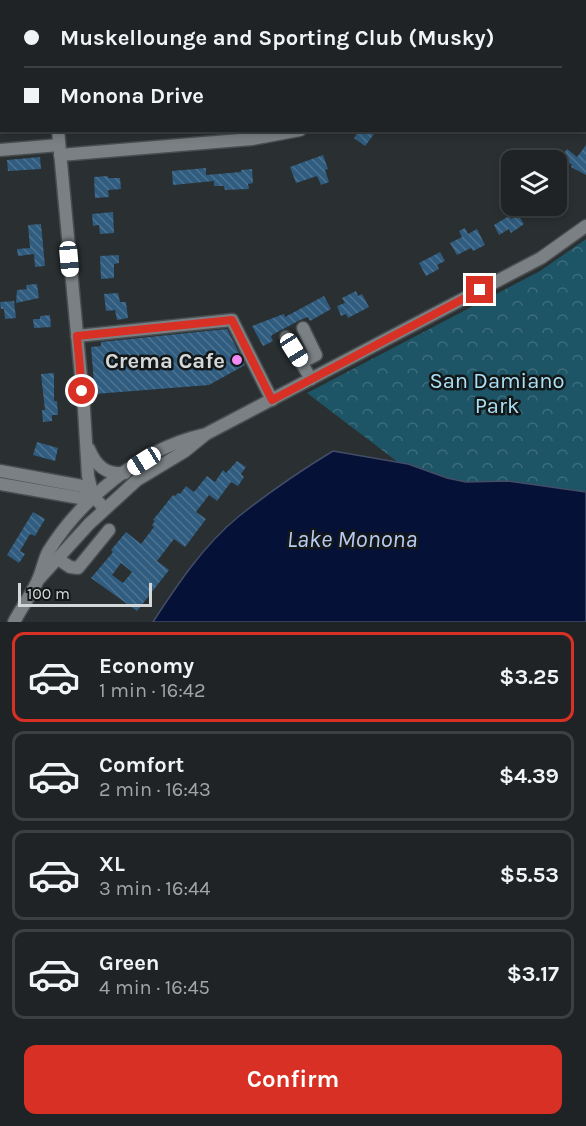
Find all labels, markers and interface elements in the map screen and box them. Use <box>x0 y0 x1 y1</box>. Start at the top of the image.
text: Muskellounge and Sporting Club (Musky) <box>60 25 494 51</box>
text: Monona Drive <box>60 83 204 109</box>
map controls <box>501 150 567 216</box>
button: layers <box>501 150 567 216</box>
car <box>58 240 80 278</box>
route end <box>466 276 493 303</box>
car <box>277 330 311 370</box>
place label: Crema Cafe <box>105 348 225 374</box>
marker: Crema Cafe <box>230 353 244 367</box>
park label: San Damiano Park <box>429 368 565 419</box>
route start <box>68 377 95 404</box>
car <box>124 444 164 478</box>
water label: Lake Monona <box>287 525 417 553</box>
scale bar <box>18 580 152 608</box>
text: 100 m <box>27 584 70 603</box>
icon: car <box>27 650 81 704</box>
text: Economy <box>99 653 194 679</box>
text: $3.25 <box>499 664 559 690</box>
text: 1 min · 16:42 <box>99 679 206 702</box>
icon: car <box>27 749 81 803</box>
text: Comfort <box>99 752 184 778</box>
text: $4.39 <box>499 763 559 789</box>
text: 2 min · 16:43 <box>99 778 211 801</box>
icon: car <box>27 848 81 902</box>
text: XL <box>99 851 125 877</box>
text: $5.53 <box>500 862 559 888</box>
text: 3 min · 16:44 <box>99 877 210 900</box>
icon: car <box>27 947 81 1001</box>
text: Green <box>99 950 160 976</box>
text: $3.17 <box>507 961 559 987</box>
text: 4 min · 16:45 <box>99 976 210 999</box>
button: Confirm <box>24 1045 562 1114</box>

